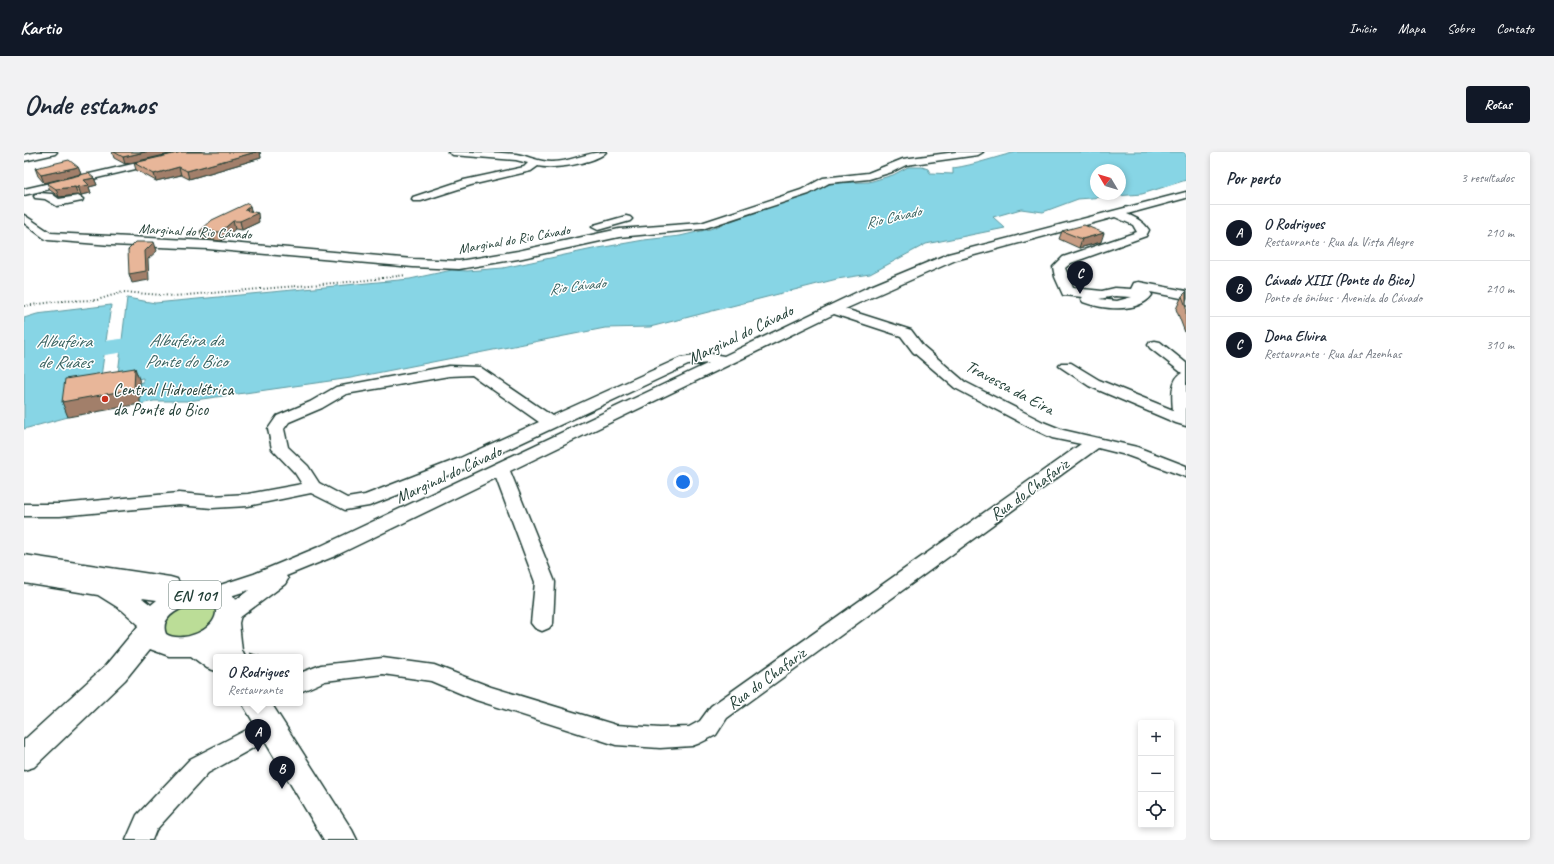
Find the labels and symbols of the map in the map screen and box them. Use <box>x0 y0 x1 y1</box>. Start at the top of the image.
north arrow <box>1090 164 1126 200</box>
water label: Rio Cávado <box>864 201 925 233</box>
street label: Marginal do Rio Cávado <box>138 220 254 243</box>
street label: Marginal do Rio Cávado <box>457 221 573 258</box>
pin: C <box>1067 261 1093 294</box>
water label: Rio Cávado <box>548 273 609 299</box>
street label: Marginal do Cávado <box>684 299 798 369</box>
water label: Albufeira da Ponte do Bico <box>145 329 231 372</box>
water label: Albufeira de Ruães <box>36 330 94 373</box>
street label: Travessa da Eira <box>962 355 1059 420</box>
place label: Central Hidroelétrica da Ponte do Bico <box>113 379 234 420</box>
marker: Central Hidroelétrica da Ponte do Bico <box>100 394 110 404</box>
street label: Marginal do Cávado <box>392 440 506 508</box>
street label: Rua do Chafariz <box>986 453 1074 525</box>
your location <box>673 472 693 492</box>
road number: EN 101 <box>169 581 221 609</box>
street label: Rua do Chafariz <box>723 642 811 714</box>
pin: A <box>245 719 271 752</box>
pin: B <box>269 756 295 789</box>

